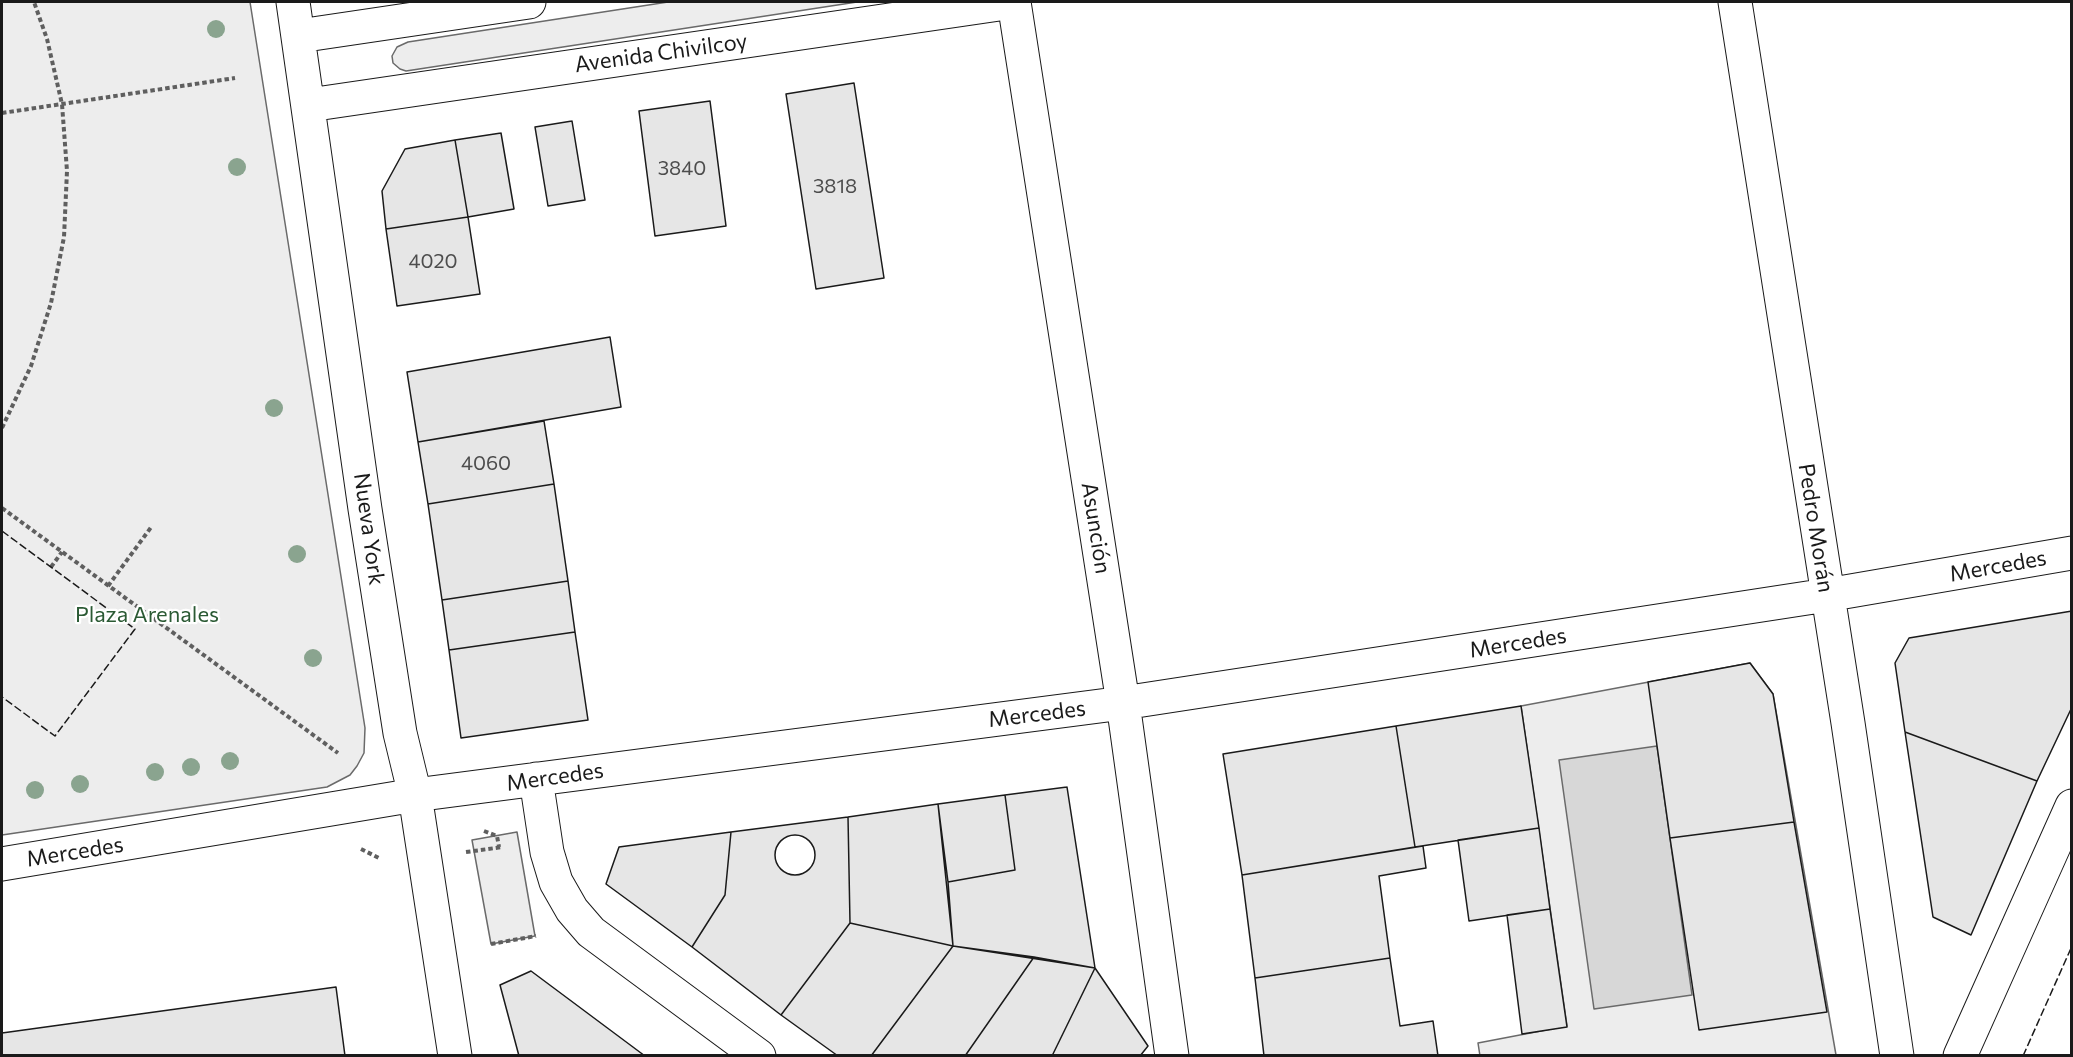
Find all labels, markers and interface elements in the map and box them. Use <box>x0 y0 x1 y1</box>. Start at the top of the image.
street label: Avenida Chivilcoy <box>573 28 749 78</box>
house number: 3840 <box>658 156 706 180</box>
house number: 3818 <box>813 174 857 198</box>
house number: 4020 <box>408 249 458 273</box>
house number: 4060 <box>461 451 511 475</box>
street label: Pedro Morán <box>1793 462 1839 594</box>
street label: Nueva York <box>348 471 390 587</box>
street label: Asunción <box>1076 480 1116 576</box>
street label: Mercedes <box>1948 545 2048 587</box>
park label: Plaza Arenales <box>75 602 219 628</box>
street label: Mercedes <box>1468 622 1568 664</box>
street label: Mercedes <box>987 695 1087 733</box>
street label: Mercedes <box>505 757 605 797</box>
street label: Mercedes <box>25 831 125 873</box>

